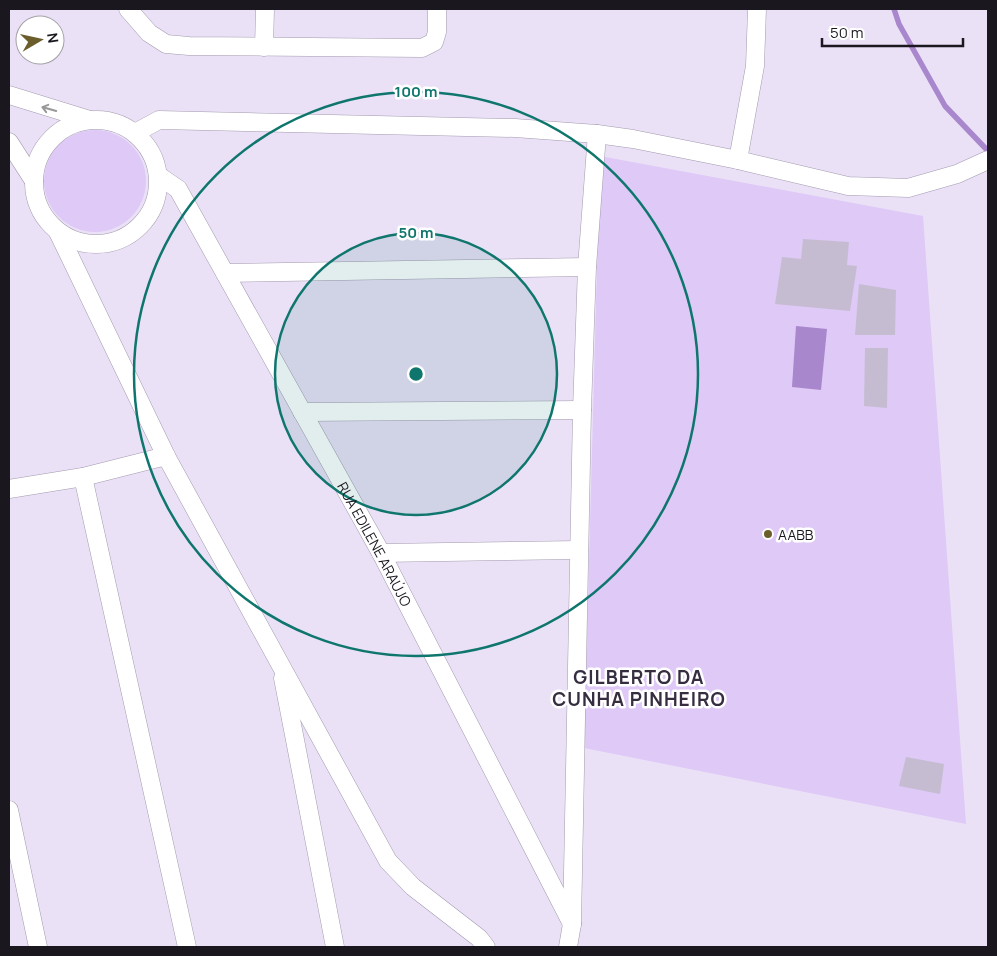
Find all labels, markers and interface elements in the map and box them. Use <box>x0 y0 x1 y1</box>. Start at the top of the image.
north arrow <box>15 15 65 65</box>
scale bar <box>822 15 963 47</box>
text: 50 m <box>830 22 864 43</box>
text: N <box>43 31 64 44</box>
text: 100 m <box>395 81 437 102</box>
one-way arrow <box>42 103 58 113</box>
text: 50 m <box>398 222 434 243</box>
centre of rings <box>407 365 425 383</box>
street label: RUA EDILENE ARAÚJO <box>334 478 416 609</box>
place label: AABB <box>778 525 814 544</box>
marker: AABB <box>762 528 774 540</box>
district label: GILBERTO DA CUNHA PINHEIRO <box>552 664 726 712</box>

